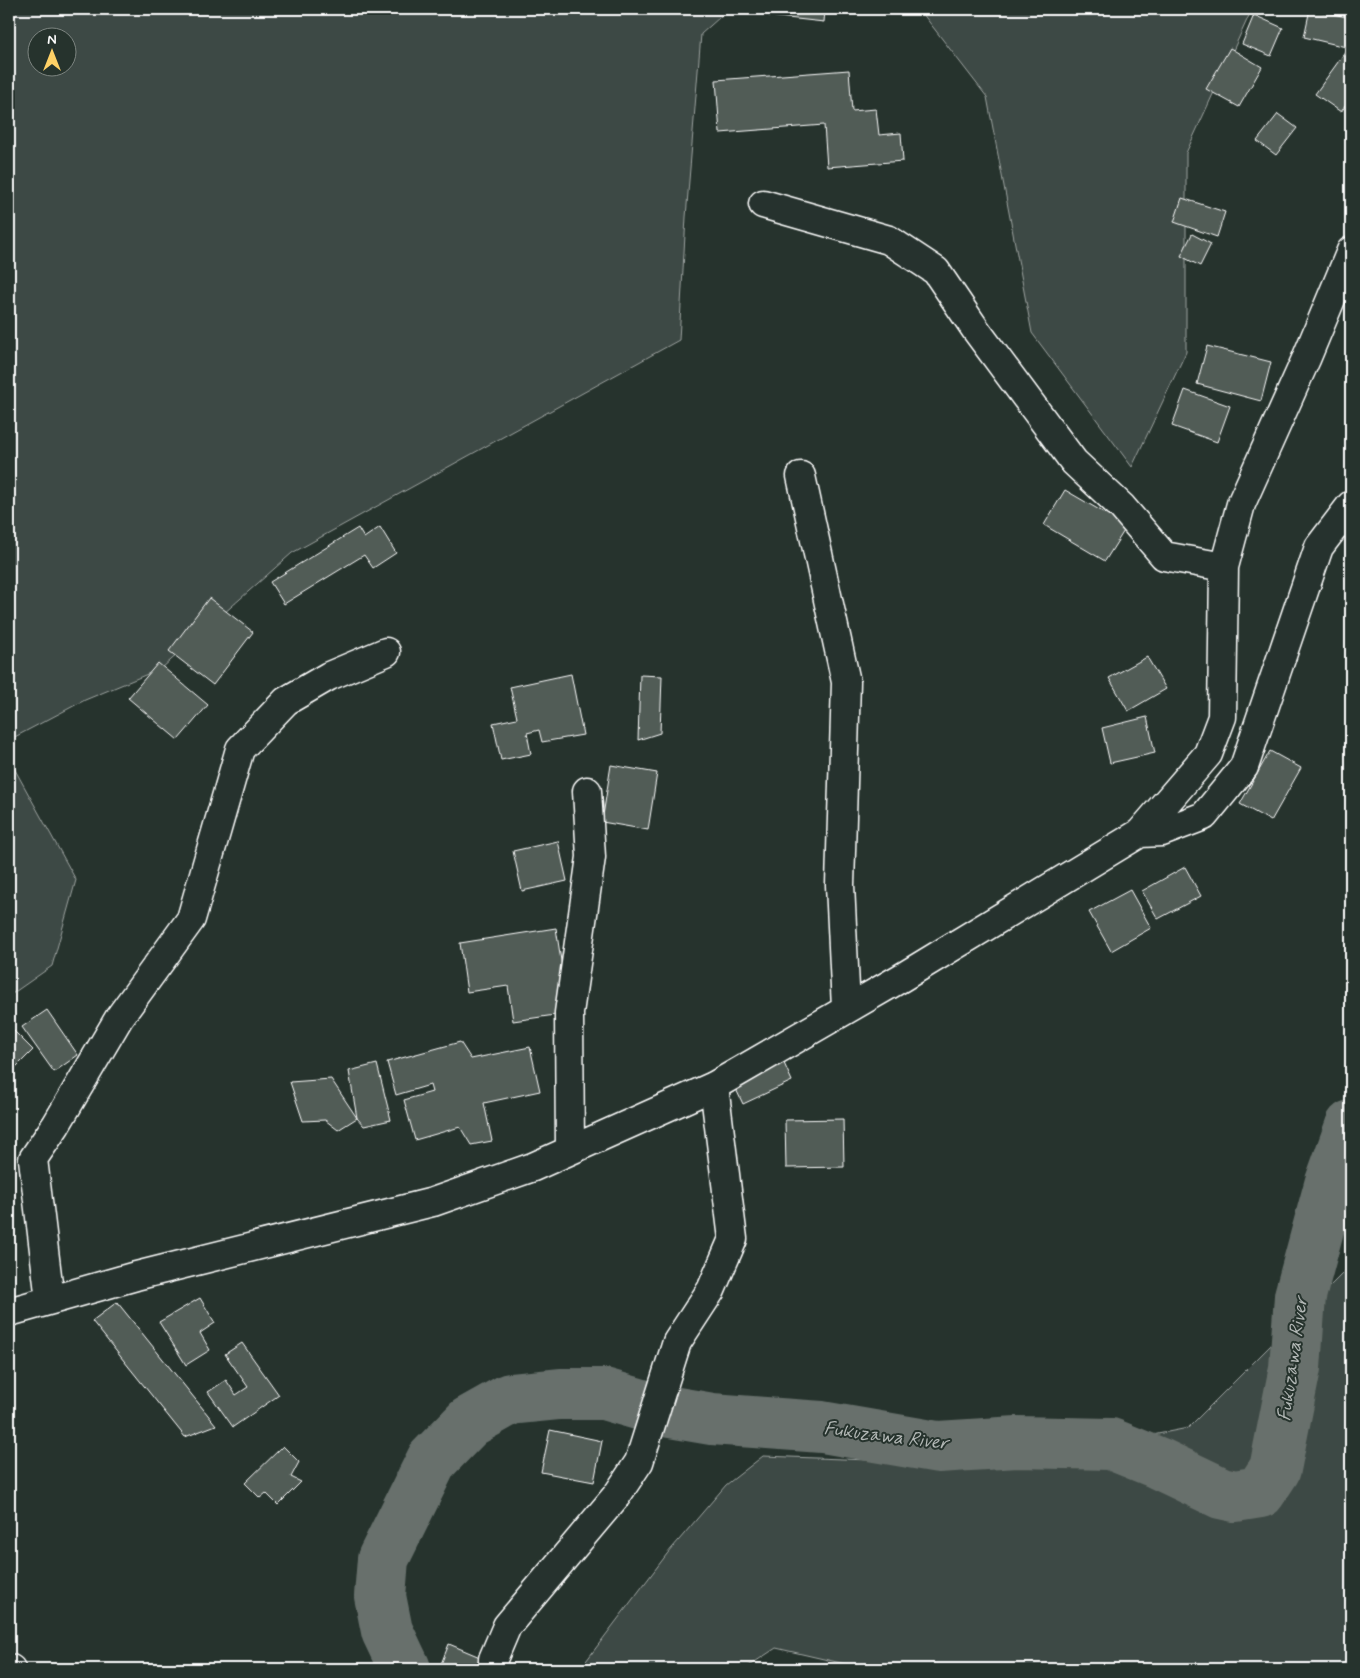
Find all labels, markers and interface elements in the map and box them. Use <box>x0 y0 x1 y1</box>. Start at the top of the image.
north arrow <box>28 28 78 78</box>
text: N <box>47 31 57 49</box>
water label: Fukuzawa River <box>1272 1293 1314 1423</box>
water label: Fukuzawa River <box>822 1416 952 1456</box>

